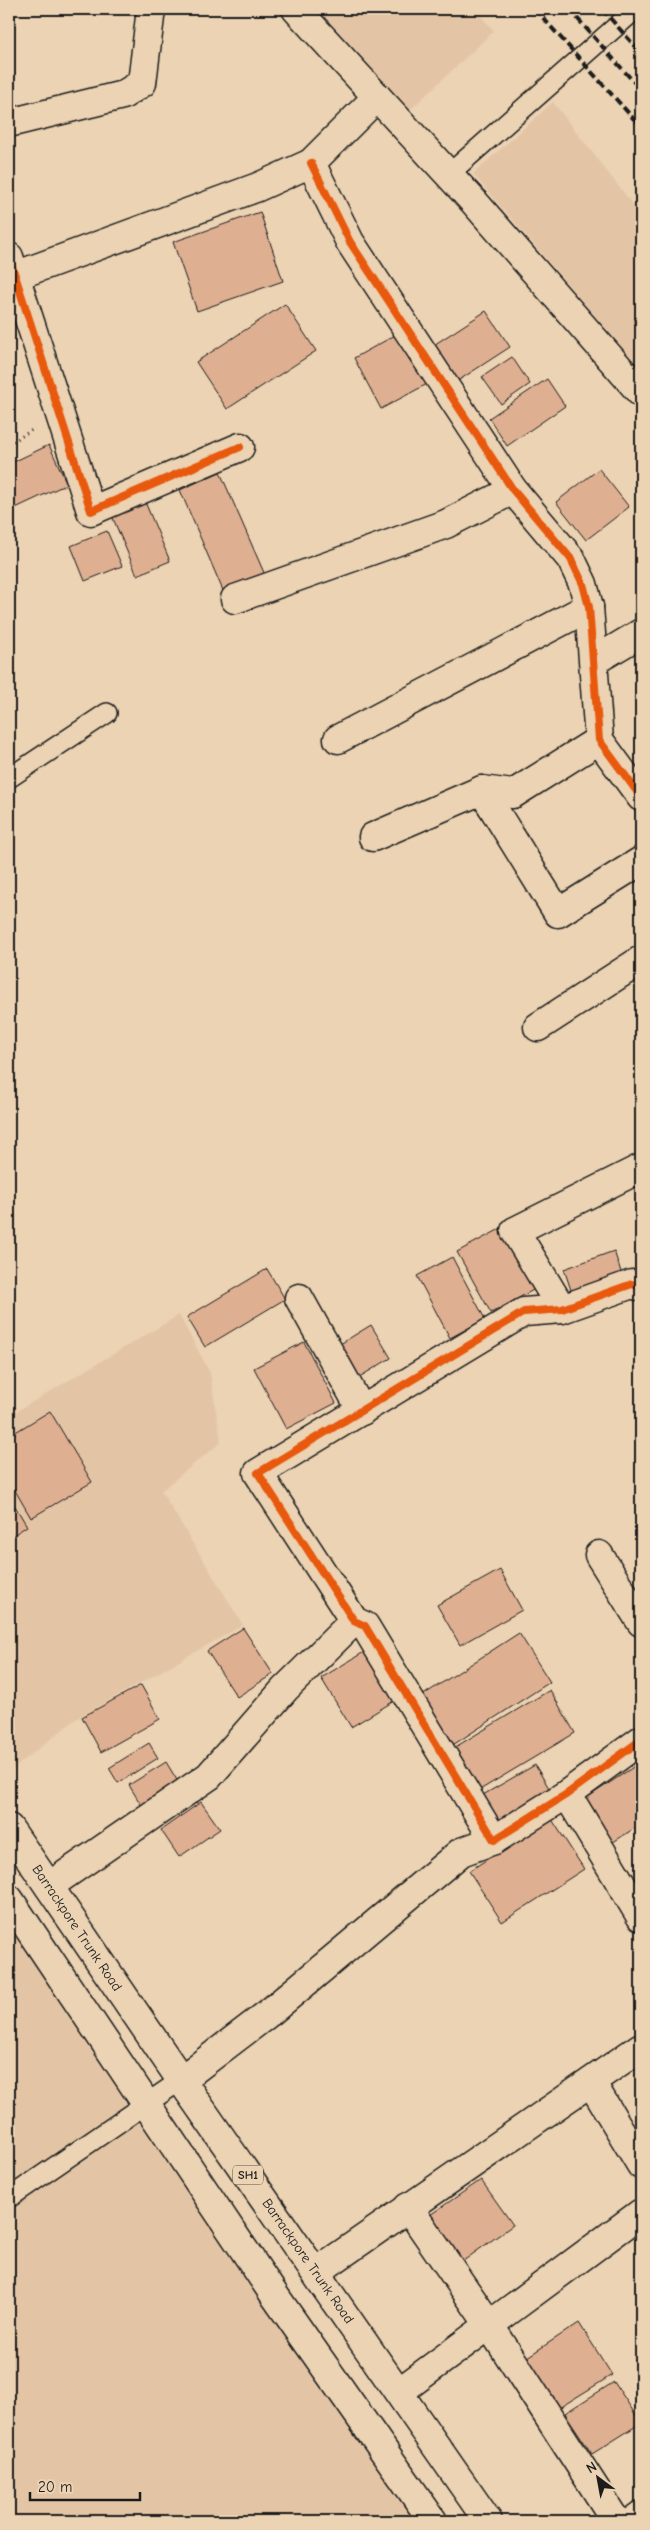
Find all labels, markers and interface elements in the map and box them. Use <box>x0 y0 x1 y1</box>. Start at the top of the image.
street label: Barrackpore Trunk Road <box>28 1862 126 1994</box>
road number: SH1 <box>233 2166 263 2184</box>
street label: Barrackpore Trunk Road <box>258 2195 358 2327</box>
north arrow <box>572 2452 622 2502</box>
text: N <box>583 2458 600 2477</box>
scale bar <box>30 2470 140 2502</box>
text: 20 m <box>38 2478 72 2496</box>

